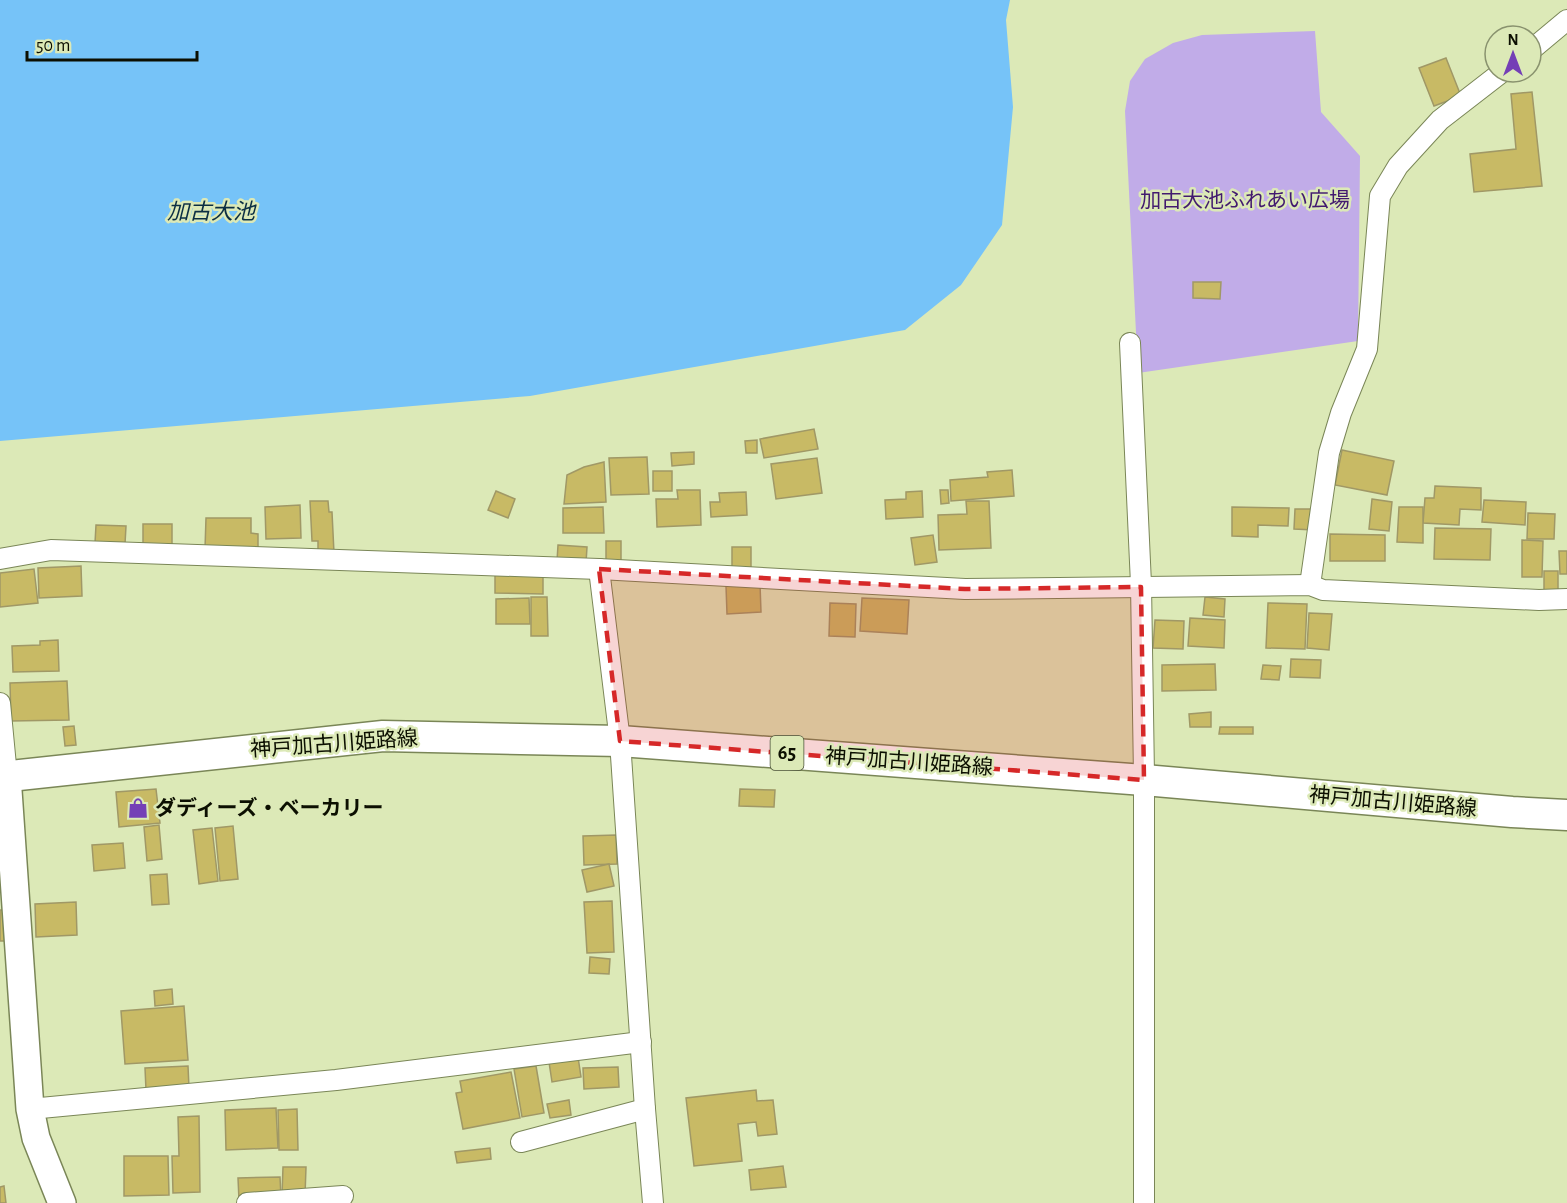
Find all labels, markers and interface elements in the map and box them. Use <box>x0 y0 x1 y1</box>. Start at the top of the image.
scale bar <box>27 24 196 62</box>
north arrow <box>1483 24 1543 84</box>
text: N <box>1507 32 1519 48</box>
text: 50 m <box>36 37 70 55</box>
park label: 加古大池ふれあい広場 <box>1140 189 1350 211</box>
water label: 加古大池 <box>167 200 257 223</box>
street label: 神戸加古川姫路線 <box>249 727 419 760</box>
road number: 65 <box>770 736 804 770</box>
street label: 神戸加古川姫路線 <box>824 745 994 778</box>
street label: 神戸加古川姫路線 <box>1308 783 1478 820</box>
shop icon: ダディーズ・ベーカリー <box>126 796 150 820</box>
place label: ダディーズ・ベーカリー <box>155 796 383 819</box>

